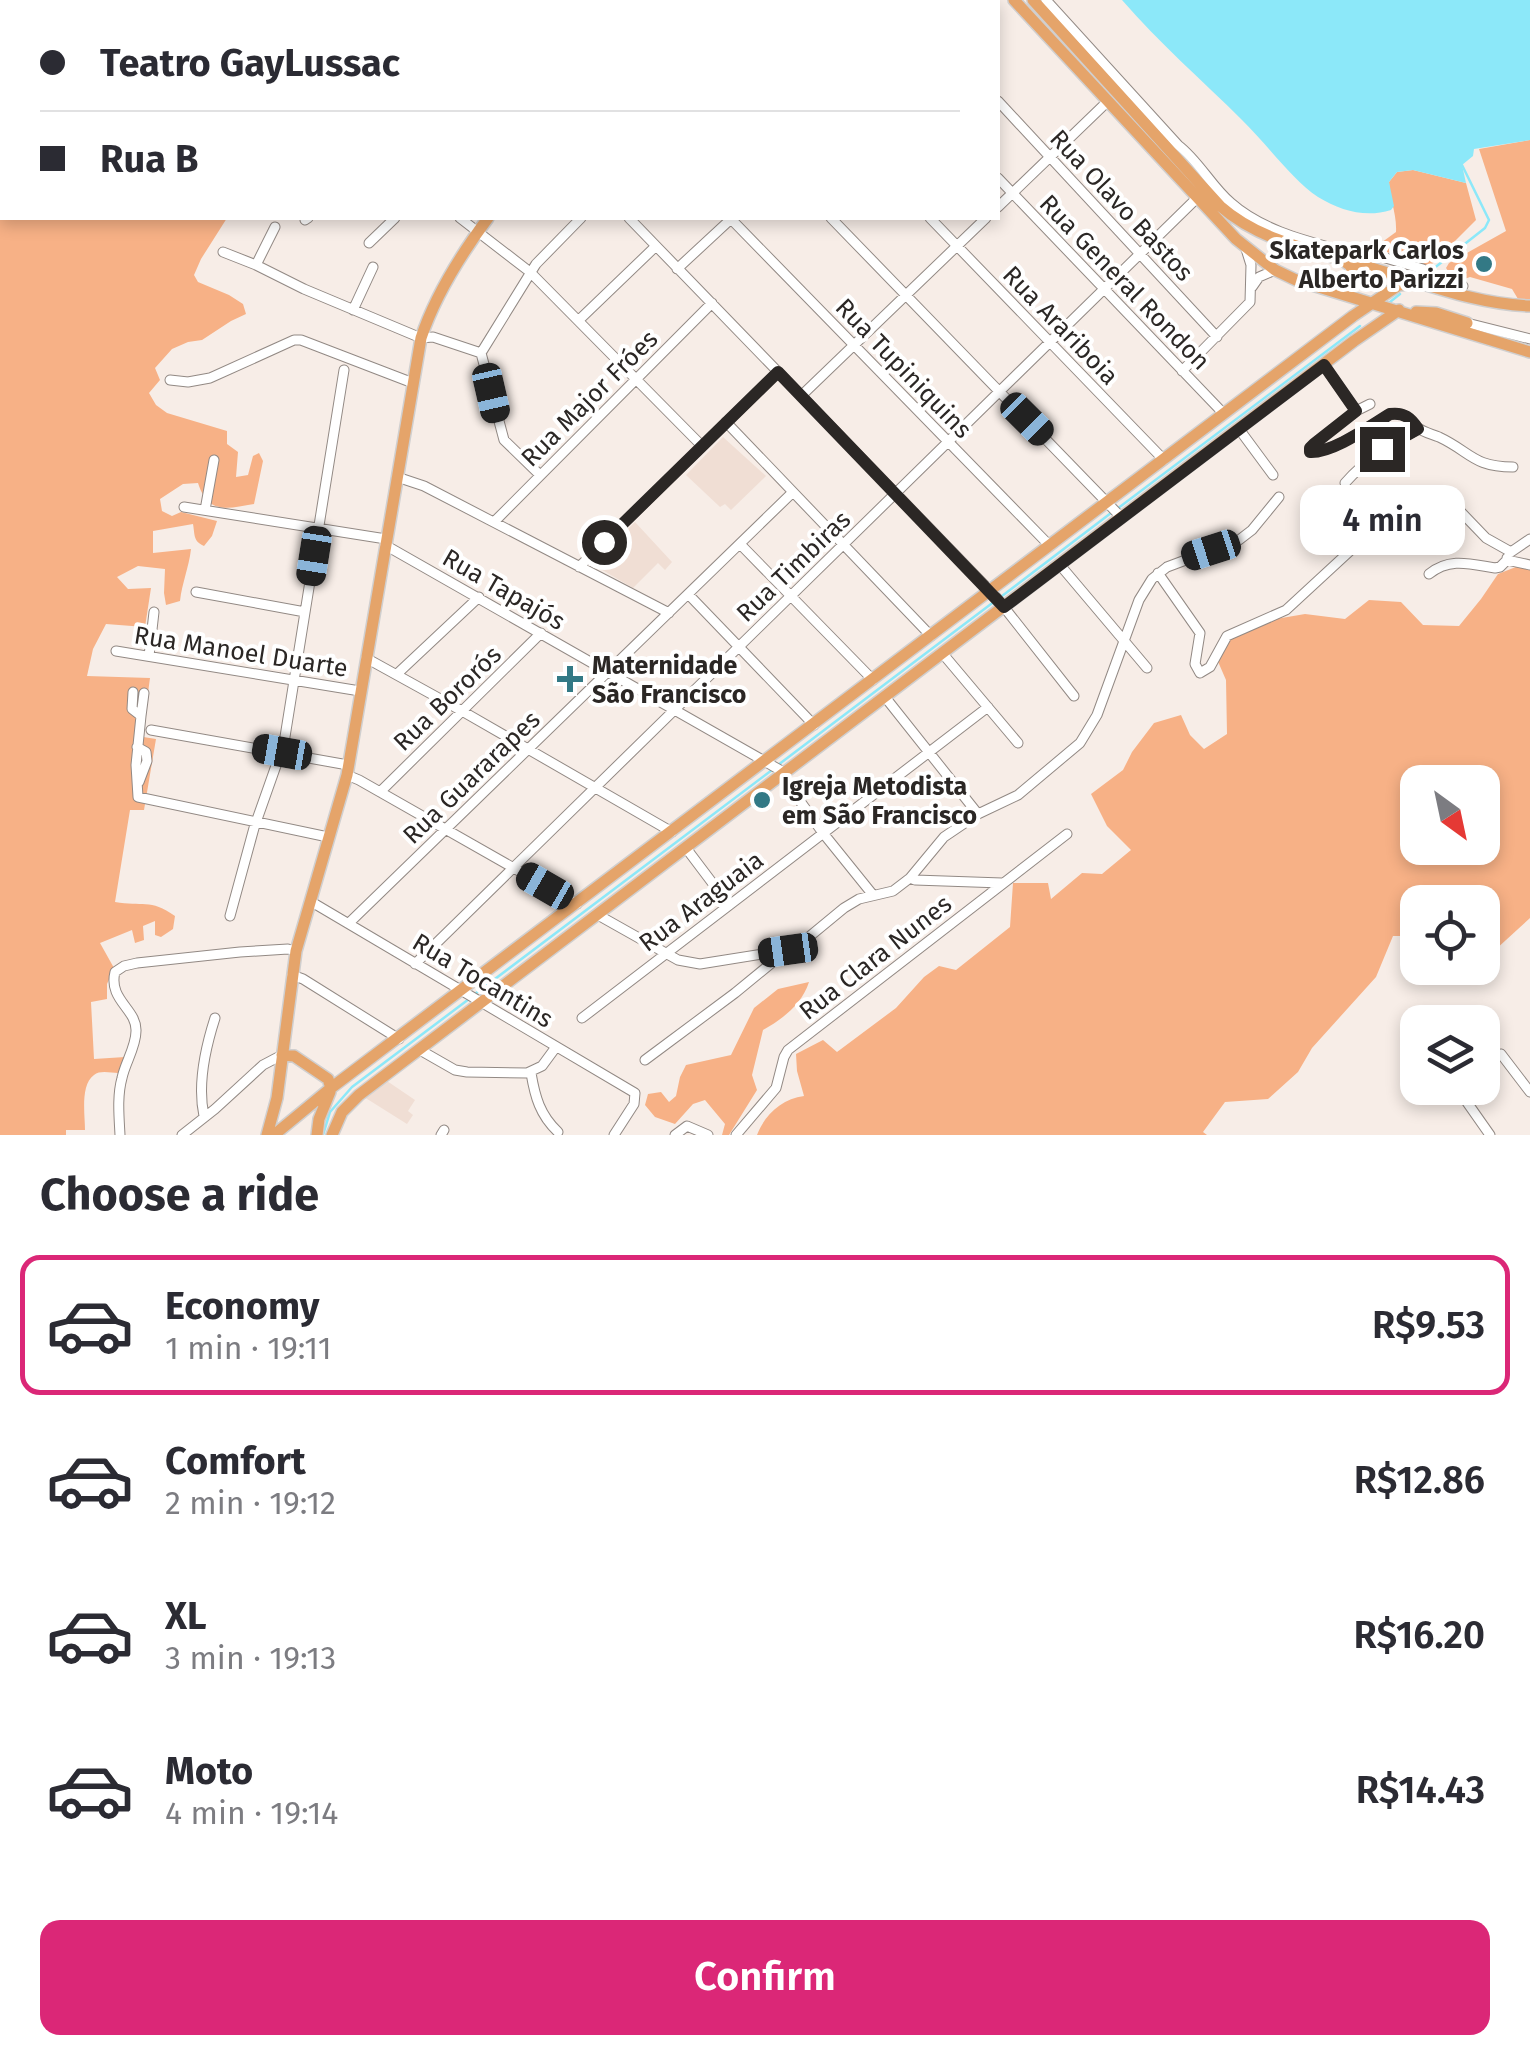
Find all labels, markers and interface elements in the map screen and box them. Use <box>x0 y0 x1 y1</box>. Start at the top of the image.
text: Teatro GayLussac <box>100 40 400 86</box>
street label: Rua Olavo Bastos <box>1043 124 1199 288</box>
text: Rua B <box>100 136 198 182</box>
street label: Rua General Rondon <box>1033 189 1216 377</box>
place label: Skatepark Carlos Alberto Parizzi <box>1270 236 1464 295</box>
marker: Skatepark Carlos Alberto Parizzi <box>1473 253 1495 275</box>
street label: Rua Arariboia <box>996 260 1124 391</box>
street label: Rua Tupiniquins <box>829 293 978 445</box>
street label: Rua Major Fróes <box>515 324 664 473</box>
car <box>470 360 512 426</box>
car <box>995 387 1059 451</box>
route end <box>1360 427 1405 472</box>
callout: 4 min <box>1300 484 1464 554</box>
text: 4 min <box>1342 501 1423 539</box>
street label: Rua Timbiras <box>730 505 857 629</box>
route start <box>582 520 627 565</box>
car <box>294 524 334 588</box>
car <box>1178 526 1244 574</box>
street label: Rua Tapajós <box>437 543 570 637</box>
street label: Rua Manoel Duarte <box>132 620 350 684</box>
street label: Rua Bororós <box>387 640 508 758</box>
place label: Maternidade São Francisco <box>592 651 746 710</box>
marker: Maternidade São Francisco <box>557 666 583 692</box>
street label: Rua Guararapes <box>397 705 546 851</box>
car <box>250 732 314 772</box>
north arrow <box>1400 765 1500 865</box>
map controls <box>1400 765 1500 1105</box>
place label: Igreja Metodista em São Francisco <box>782 772 977 831</box>
marker: Igreja Metodista em São Francisco <box>751 789 773 811</box>
street label: Rua Araguaia <box>634 845 770 958</box>
car <box>512 858 578 914</box>
button: locate <box>1400 885 1500 985</box>
street label: Rua Clara Nunes <box>793 889 958 1027</box>
street label: Rua Tocantins <box>407 927 558 1035</box>
car <box>756 931 820 969</box>
button: layers <box>1400 1005 1500 1105</box>
text: Choose a ride <box>40 1168 319 1222</box>
icon: car <box>45 1280 135 1370</box>
text: Economy <box>165 1283 320 1329</box>
text: R$9.53 <box>1372 1302 1485 1348</box>
text: 1 min · 19:11 <box>165 1329 332 1367</box>
icon: car <box>45 1435 135 1525</box>
text: Comfort <box>165 1438 306 1484</box>
text: R$12.86 <box>1354 1457 1485 1503</box>
text: 2 min · 19:12 <box>165 1484 336 1522</box>
icon: car <box>45 1590 135 1680</box>
text: XL <box>165 1593 207 1639</box>
text: R$16.20 <box>1354 1612 1485 1658</box>
text: 3 min · 19:13 <box>165 1639 336 1677</box>
icon: car <box>45 1745 135 1835</box>
text: Moto <box>165 1748 253 1794</box>
text: R$14.43 <box>1356 1767 1485 1813</box>
text: 4 min · 19:14 <box>165 1794 338 1832</box>
button: Confirm <box>40 1920 1490 2035</box>

